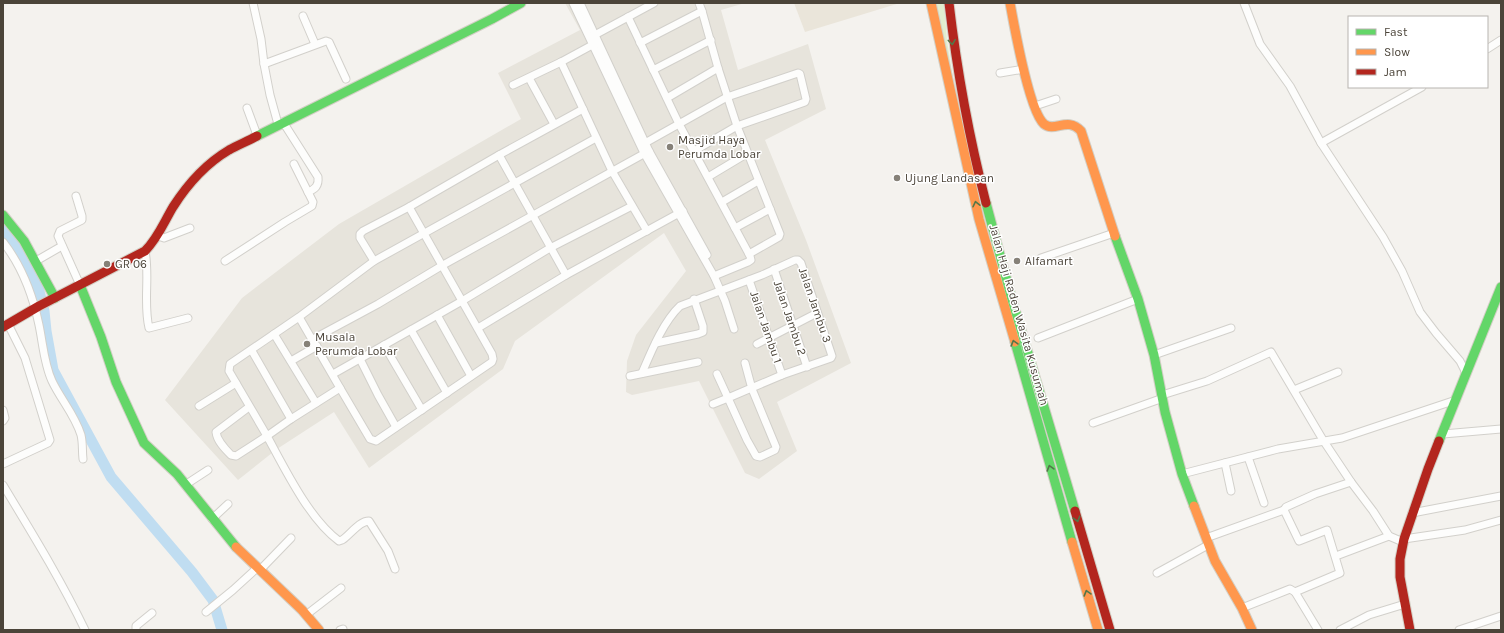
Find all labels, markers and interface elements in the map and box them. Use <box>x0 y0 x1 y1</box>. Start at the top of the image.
legend <box>1348 16 1488 88</box>
text: Fast <box>1384 25 1408 39</box>
one-way arrow <box>948 39 957 45</box>
text: Slow <box>1384 45 1410 59</box>
text: Jam <box>1384 65 1407 79</box>
place label: Masjid Haya Perumda Lobar <box>678 133 761 161</box>
marker: Masjid Haya Perumda Lobar <box>665 142 675 152</box>
place label: Ujung Landasan <box>905 171 994 185</box>
marker: Ujung Landasan <box>892 173 902 183</box>
one-way arrow <box>972 201 980 207</box>
street label: Jalan Haji Raden Wasita Kusumah <box>986 223 1052 407</box>
place label: Alfamart <box>1025 254 1073 268</box>
marker: Alfamart <box>1012 256 1022 266</box>
place label: GR 06 <box>115 257 147 271</box>
marker: GR 06 <box>102 259 112 269</box>
street label: Jalan Jambu 3 <box>796 266 834 344</box>
street label: Jalan Jambu 2 <box>771 279 809 357</box>
street label: Jalan Jambu 1 <box>747 289 785 365</box>
place label: Musala Perumda Lobar <box>315 330 398 358</box>
marker: Musala Perumda Lobar <box>302 339 312 349</box>
one-way arrow <box>1010 340 1019 347</box>
one-way arrow <box>1046 464 1055 471</box>
one-way arrow <box>1072 515 1081 522</box>
one-way arrow <box>1083 589 1092 596</box>

